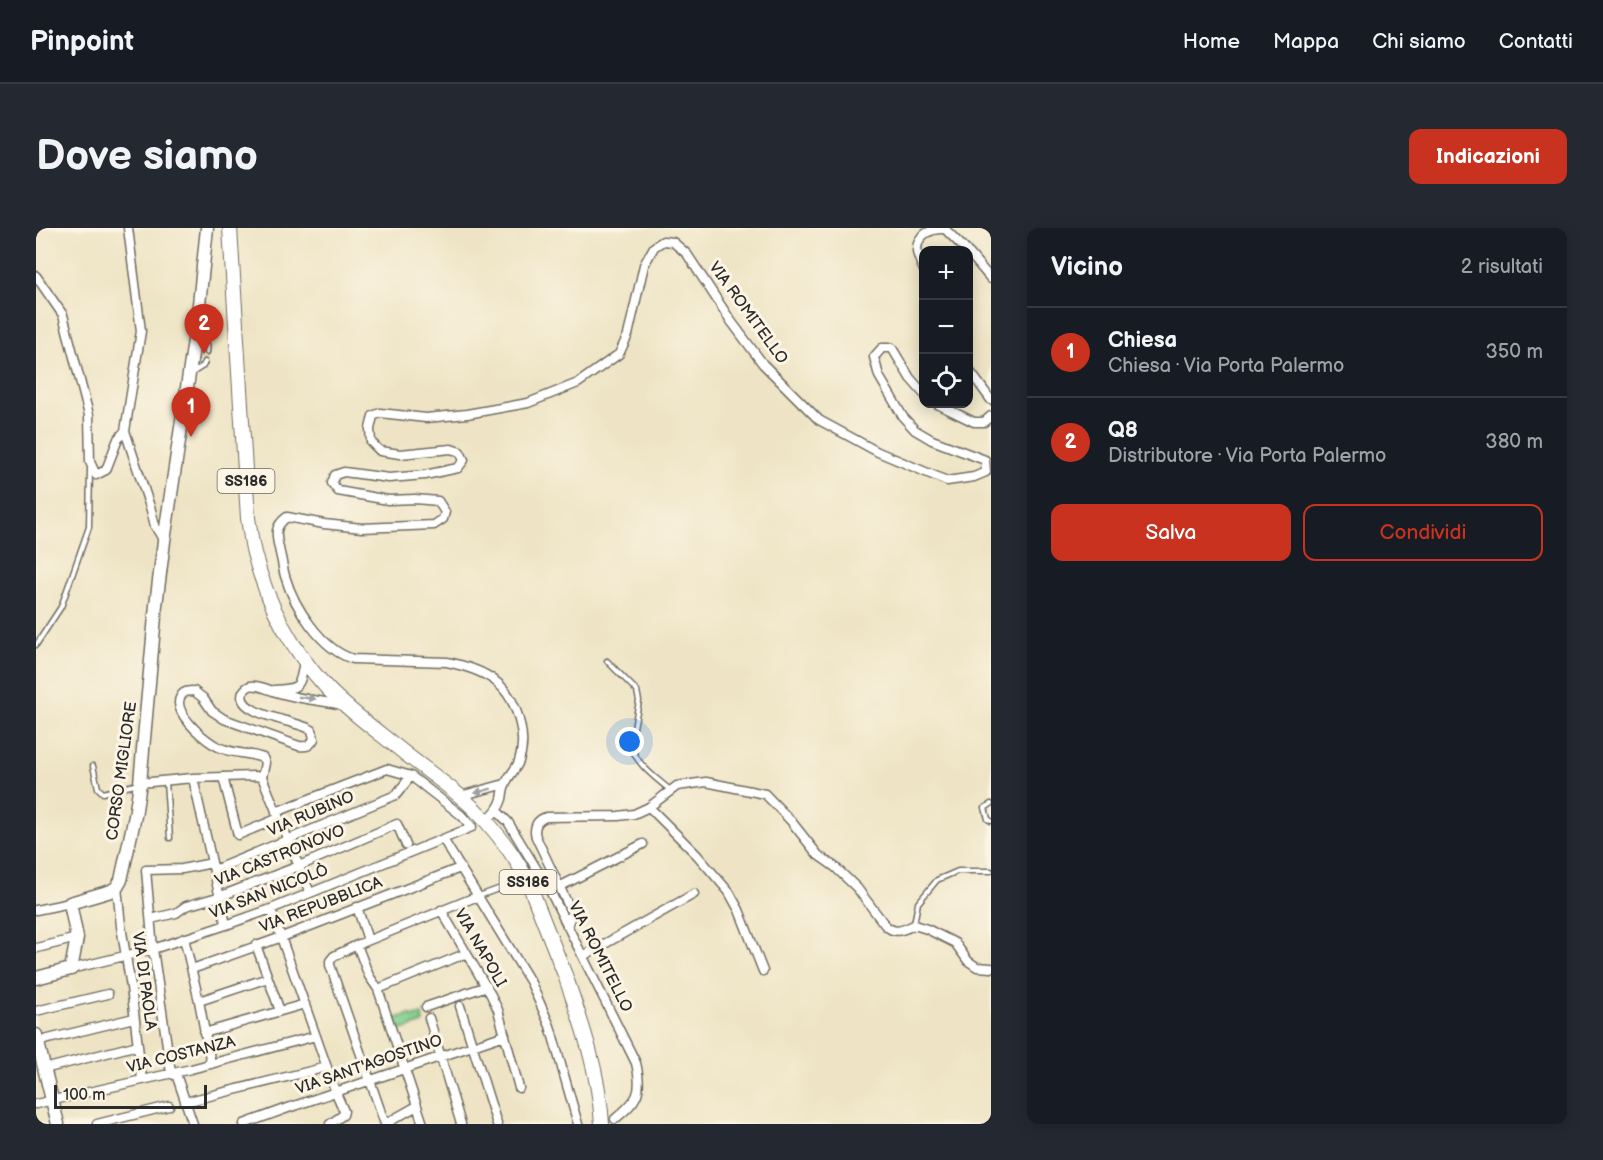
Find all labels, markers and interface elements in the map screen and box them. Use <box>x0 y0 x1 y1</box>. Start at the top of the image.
text: Pinpoint <box>30 25 134 58</box>
text: Home <box>1183 29 1240 54</box>
text: Mappa <box>1273 29 1339 54</box>
text: Chi siamo <box>1372 29 1466 54</box>
text: Contatti <box>1499 29 1573 54</box>
button: Indicazioni <box>1409 129 1567 184</box>
text: Dove siamo <box>36 131 258 182</box>
map controls <box>919 246 973 408</box>
button: + <box>919 246 973 300</box>
text: Vicino <box>1051 252 1123 283</box>
text: 2 risultati <box>1461 255 1543 279</box>
street label: VIA ROMITELLO <box>705 258 791 368</box>
button: − <box>919 300 973 354</box>
pin: 2 <box>184 304 224 354</box>
text: Chiesa <box>1108 327 1177 354</box>
text: 1 <box>1066 340 1075 364</box>
text: 350 m <box>1486 340 1543 364</box>
button: locate <box>919 354 973 408</box>
text: Chiesa · Via Porta Palermo <box>1108 354 1344 378</box>
pin: 1 <box>172 388 210 437</box>
text: Q8 <box>1108 417 1138 444</box>
text: 2 <box>1065 430 1076 454</box>
text: 380 m <box>1485 430 1543 454</box>
text: Distributore · Via Porta Palermo <box>1108 444 1386 468</box>
road number: SS186 <box>218 469 274 493</box>
button: Salva <box>1051 504 1291 561</box>
button: Condividi <box>1303 504 1543 561</box>
one-way arrow <box>298 694 317 703</box>
street label: CORSO MIGLIORE <box>103 700 141 842</box>
your location <box>615 727 644 756</box>
one-way arrow <box>474 786 492 796</box>
street label: VIA RUBINO <box>265 787 357 841</box>
street label: VIA CASTRONOVO <box>212 821 348 891</box>
street label: VIA SAN NICOLÒ <box>206 859 331 923</box>
road number: SS186 <box>500 870 556 894</box>
street label: VIA REPUBBLICA <box>257 873 385 937</box>
street label: VIA ROMITELLO <box>564 899 636 1015</box>
street label: VIA NAPOLI <box>450 906 510 991</box>
street label: VIA DI PAOLA <box>128 930 160 1032</box>
street label: VIA SANT'AGOSTINO <box>293 1031 445 1099</box>
street label: VIA COSTANZA <box>125 1032 237 1078</box>
scale bar <box>54 1082 207 1110</box>
text: 100 m <box>63 1086 106 1105</box>

